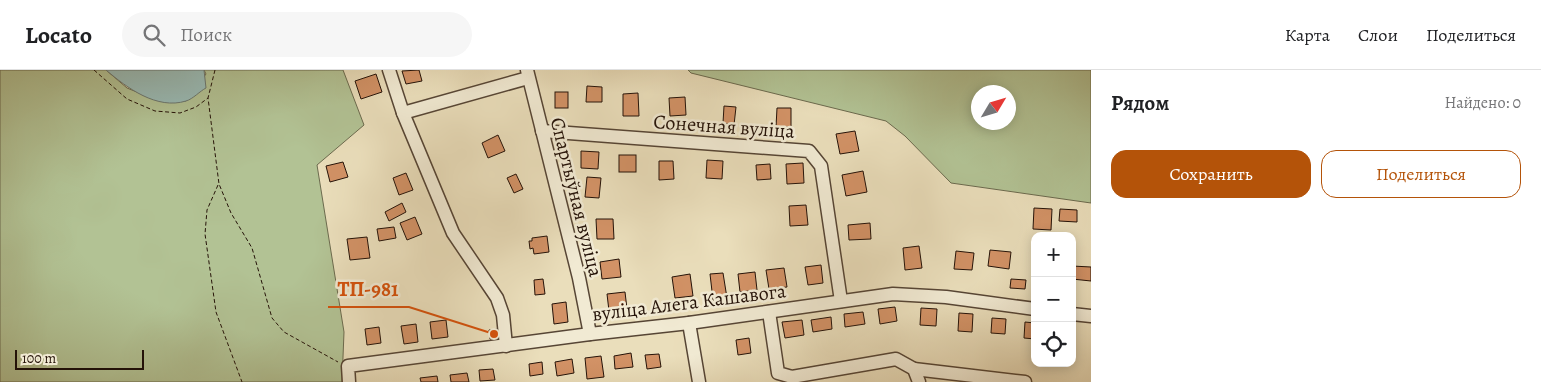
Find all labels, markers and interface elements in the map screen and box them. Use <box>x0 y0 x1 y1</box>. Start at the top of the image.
search box <box>122 12 472 57</box>
text: Locato <box>25 19 92 51</box>
icon: search <box>140 21 168 49</box>
text: Поиск <box>180 22 232 48</box>
text: Карта <box>1285 23 1330 47</box>
text: Слои <box>1358 23 1398 47</box>
text: Поделиться <box>1426 23 1516 47</box>
north arrow <box>971 85 1016 130</box>
text: Рядом <box>1111 89 1169 117</box>
text: Найдено: 0 <box>1444 92 1521 114</box>
street label: Сонечная вуліца <box>652 108 796 145</box>
street label: Спартыўная вуліца <box>544 115 610 280</box>
button: Сохранить <box>1111 150 1311 198</box>
button: Поделиться <box>1321 150 1521 198</box>
map controls <box>1031 232 1076 367</box>
button: + <box>1031 232 1076 277</box>
callout: ТП-981 <box>328 271 409 307</box>
text: ТП-981 <box>337 275 399 303</box>
street label: вуліца Алега Кашавога <box>591 277 788 328</box>
button: − <box>1031 277 1076 322</box>
button: locate <box>1031 322 1076 367</box>
scale bar <box>15 347 144 370</box>
text: 100 m <box>22 349 56 368</box>

